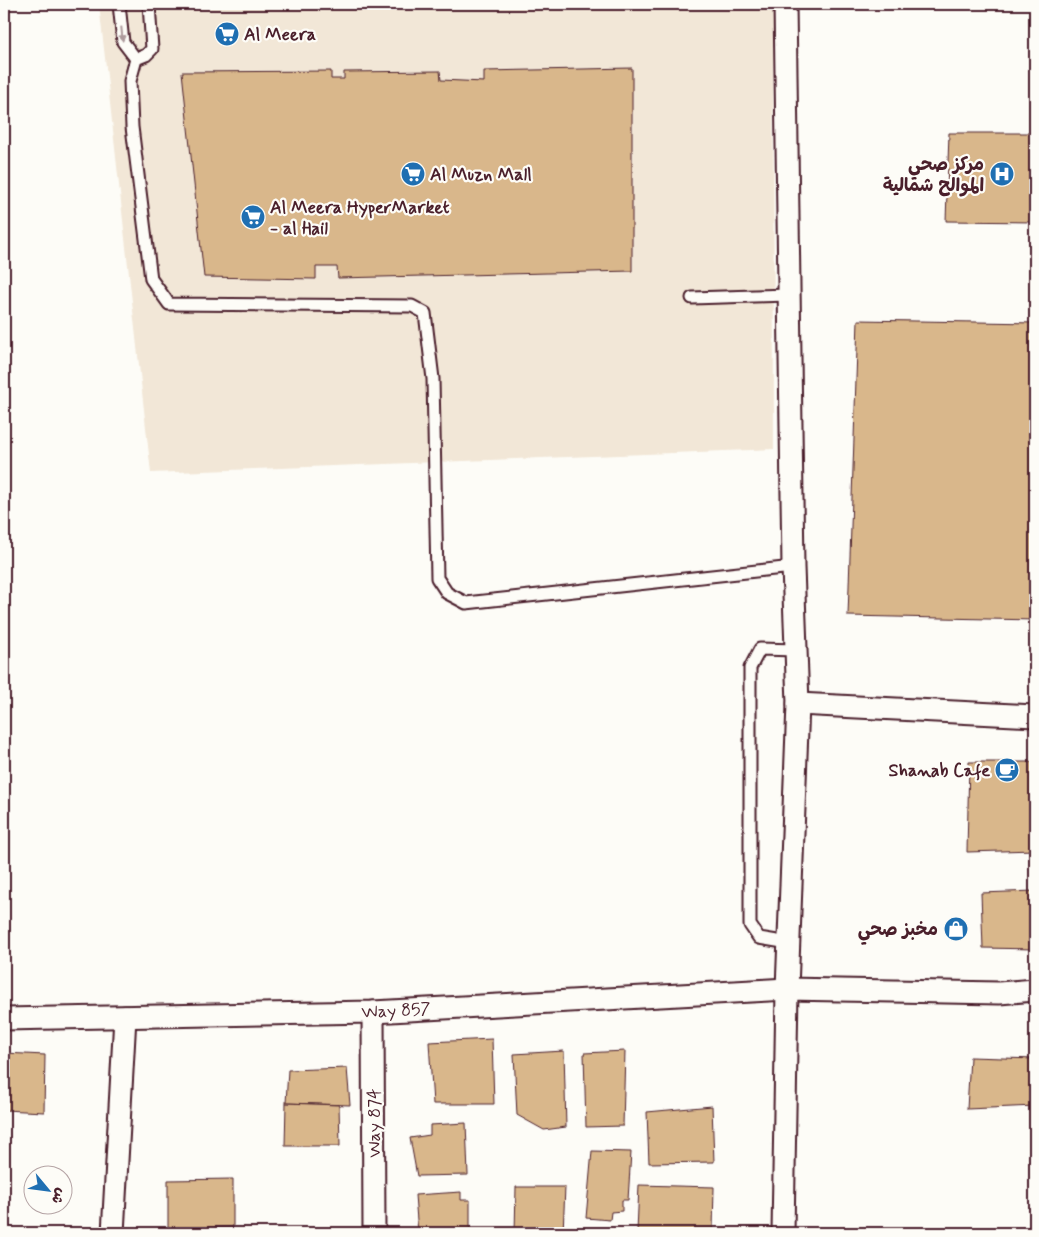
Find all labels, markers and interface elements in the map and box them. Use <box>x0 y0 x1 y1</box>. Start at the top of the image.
supermarket icon: Al Meera <box>214 21 240 47</box>
place label: Al Meera <box>244 23 316 47</box>
one-way arrow <box>118 26 126 42</box>
place label: مركز صحي الموالح شمالية <box>883 153 984 198</box>
supermarket icon: Al Muzn Mall <box>400 161 426 187</box>
hospital icon: مركز صحي الموالح شمالية <box>989 161 1015 187</box>
place label: Al Muzn Mall <box>430 163 532 187</box>
place label: Al Meera HyperMarket - al Hail <box>270 196 450 241</box>
supermarket icon: Al Meera HyperMarket - al Hail <box>240 204 266 230</box>
cafe icon: Shanab Cafe <box>994 757 1020 783</box>
place label: Shanab Cafe <box>889 759 990 783</box>
shop icon: مخبز صحي <box>943 916 969 942</box>
place label: مخبز صحي <box>858 918 938 945</box>
street label: Way 857 <box>361 997 431 1025</box>
street label: Way 874 <box>363 1088 387 1158</box>
north arrow <box>22 1164 72 1214</box>
text: ش <box>47 1185 70 1207</box>

